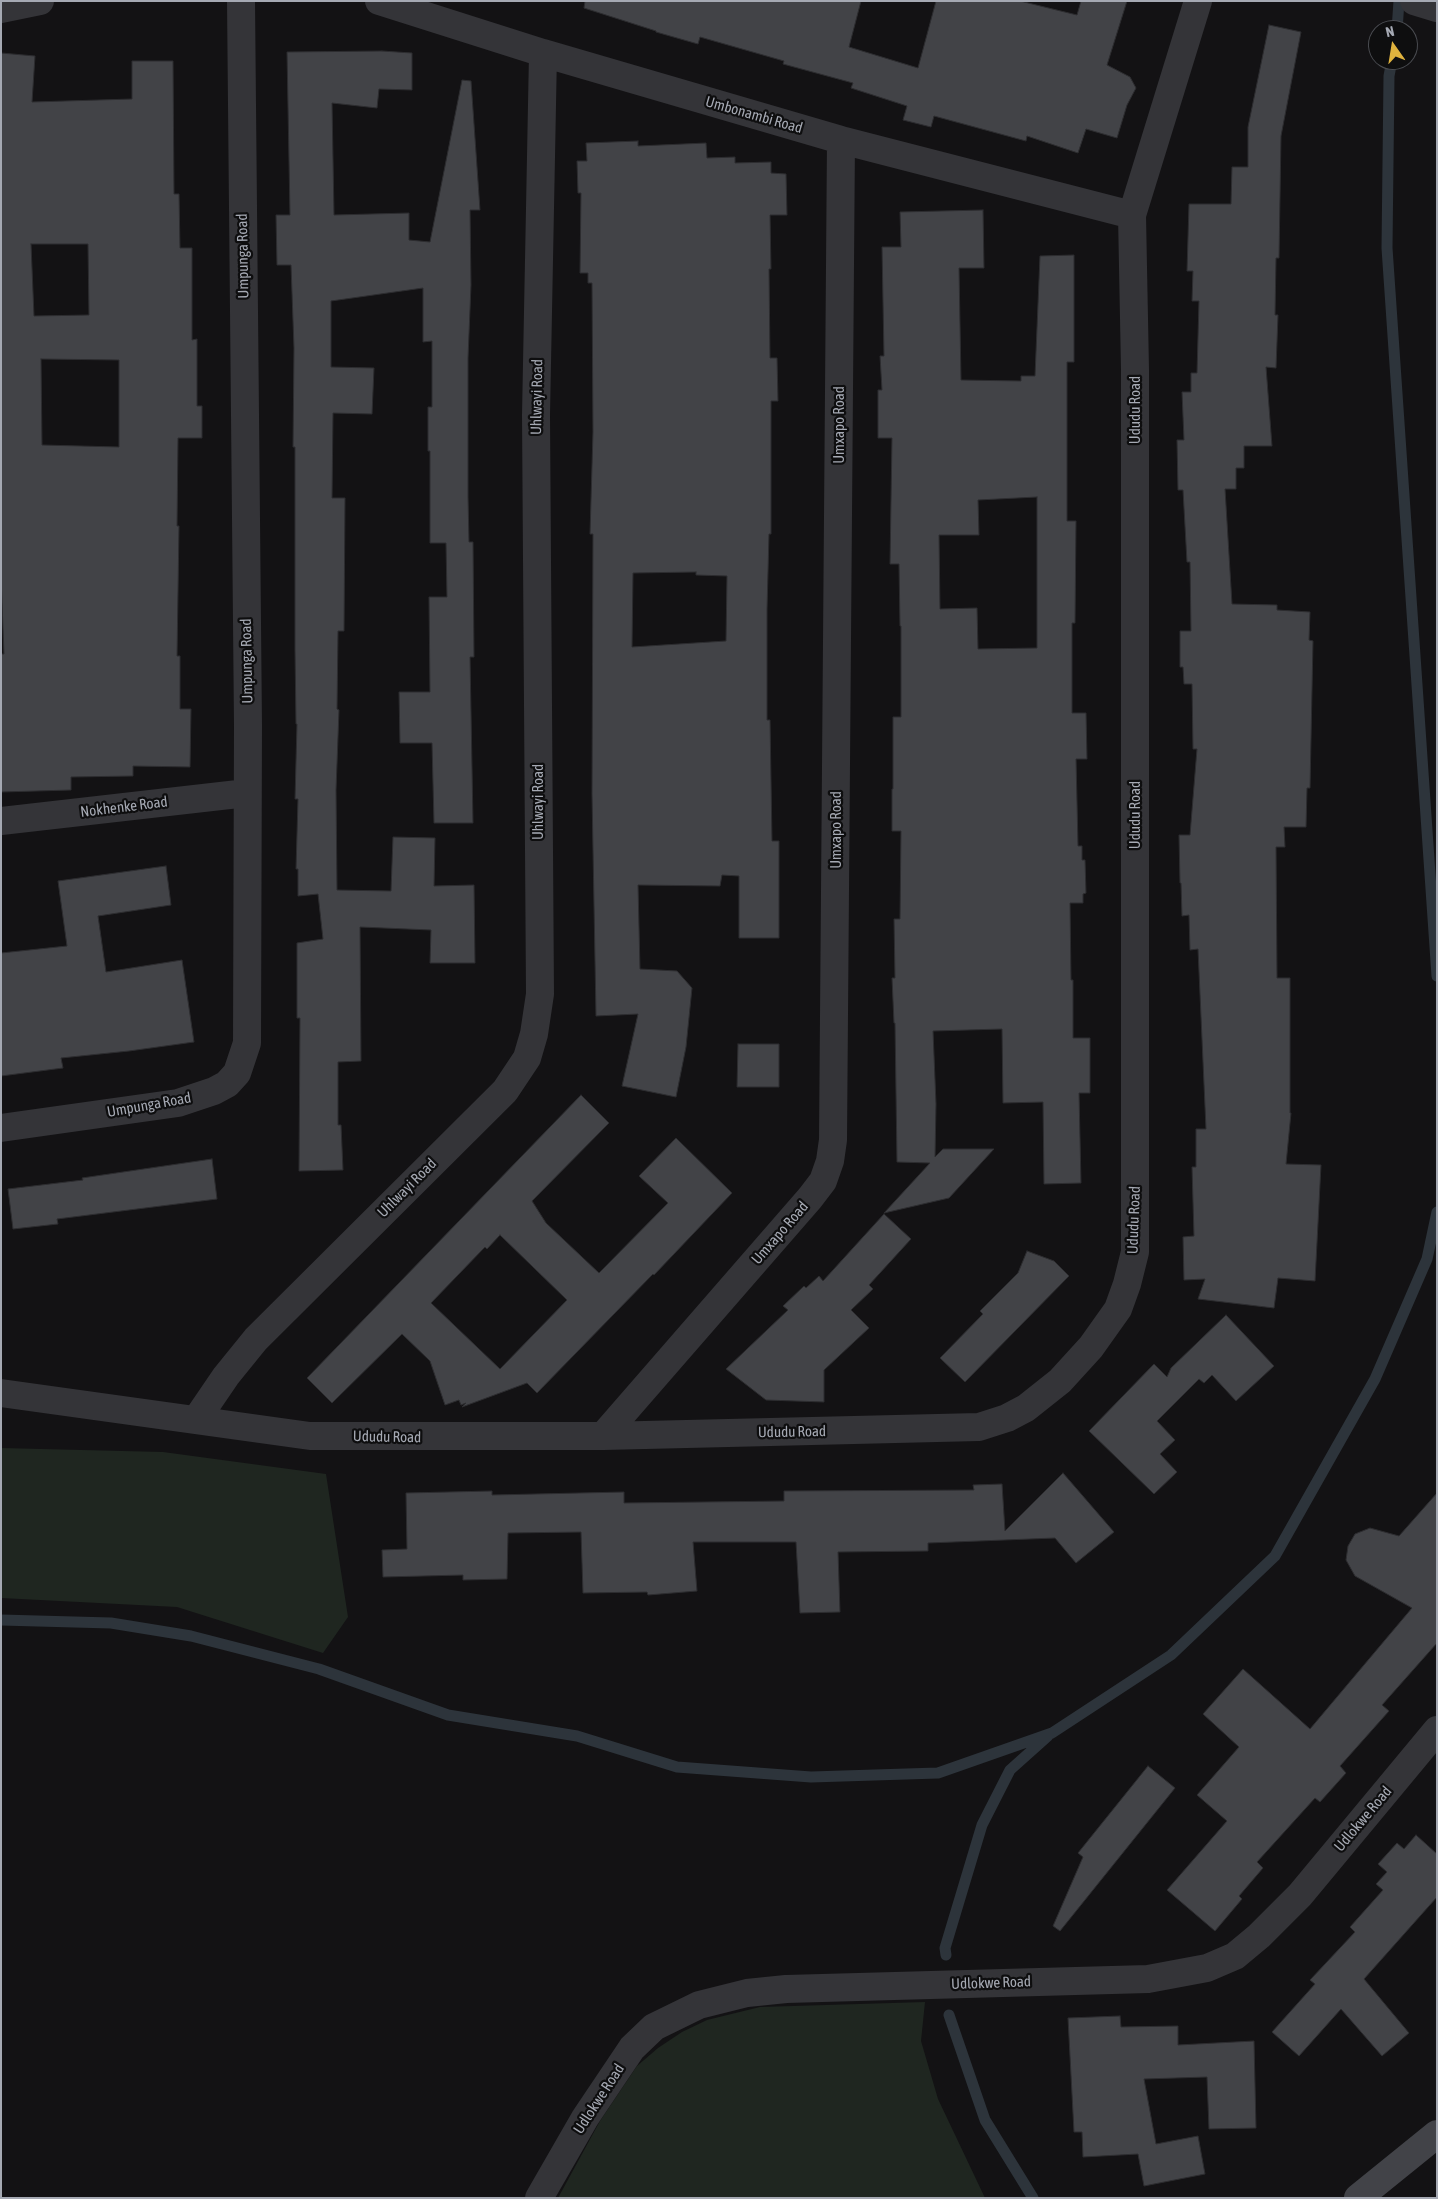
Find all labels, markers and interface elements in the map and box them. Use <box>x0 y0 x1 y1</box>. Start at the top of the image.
north arrow <box>1368 20 1418 70</box>
text: N <box>1384 23 1396 40</box>
street label: Umbonambi Road <box>703 93 805 137</box>
street label: Umpunga Road <box>233 213 253 299</box>
street label: Uhlwayi Road <box>527 359 547 435</box>
street label: Ududu Road <box>1126 376 1144 444</box>
street label: Umxapo Road <box>830 386 848 464</box>
street label: Umpunga Road <box>237 618 257 704</box>
street label: Uhlwayi Road <box>529 764 547 840</box>
street label: Ududu Road <box>1126 781 1144 849</box>
street label: Umxapo Road <box>827 791 845 869</box>
street label: Nokhenke Road <box>79 793 169 821</box>
street label: Umpunga Road <box>106 1089 192 1121</box>
street label: Uhlwayi Road <box>374 1155 440 1221</box>
street label: Ududu Road <box>1124 1186 1144 1254</box>
street label: Umxapo Road <box>748 1198 812 1268</box>
street label: Ududu Road <box>758 1422 826 1442</box>
street label: Ududu Road <box>353 1427 421 1447</box>
street label: Udlokwe Road <box>1330 1783 1396 1855</box>
street label: Udlokwe Road <box>951 1973 1031 1993</box>
street label: Udlokwe Road <box>570 2061 628 2137</box>

